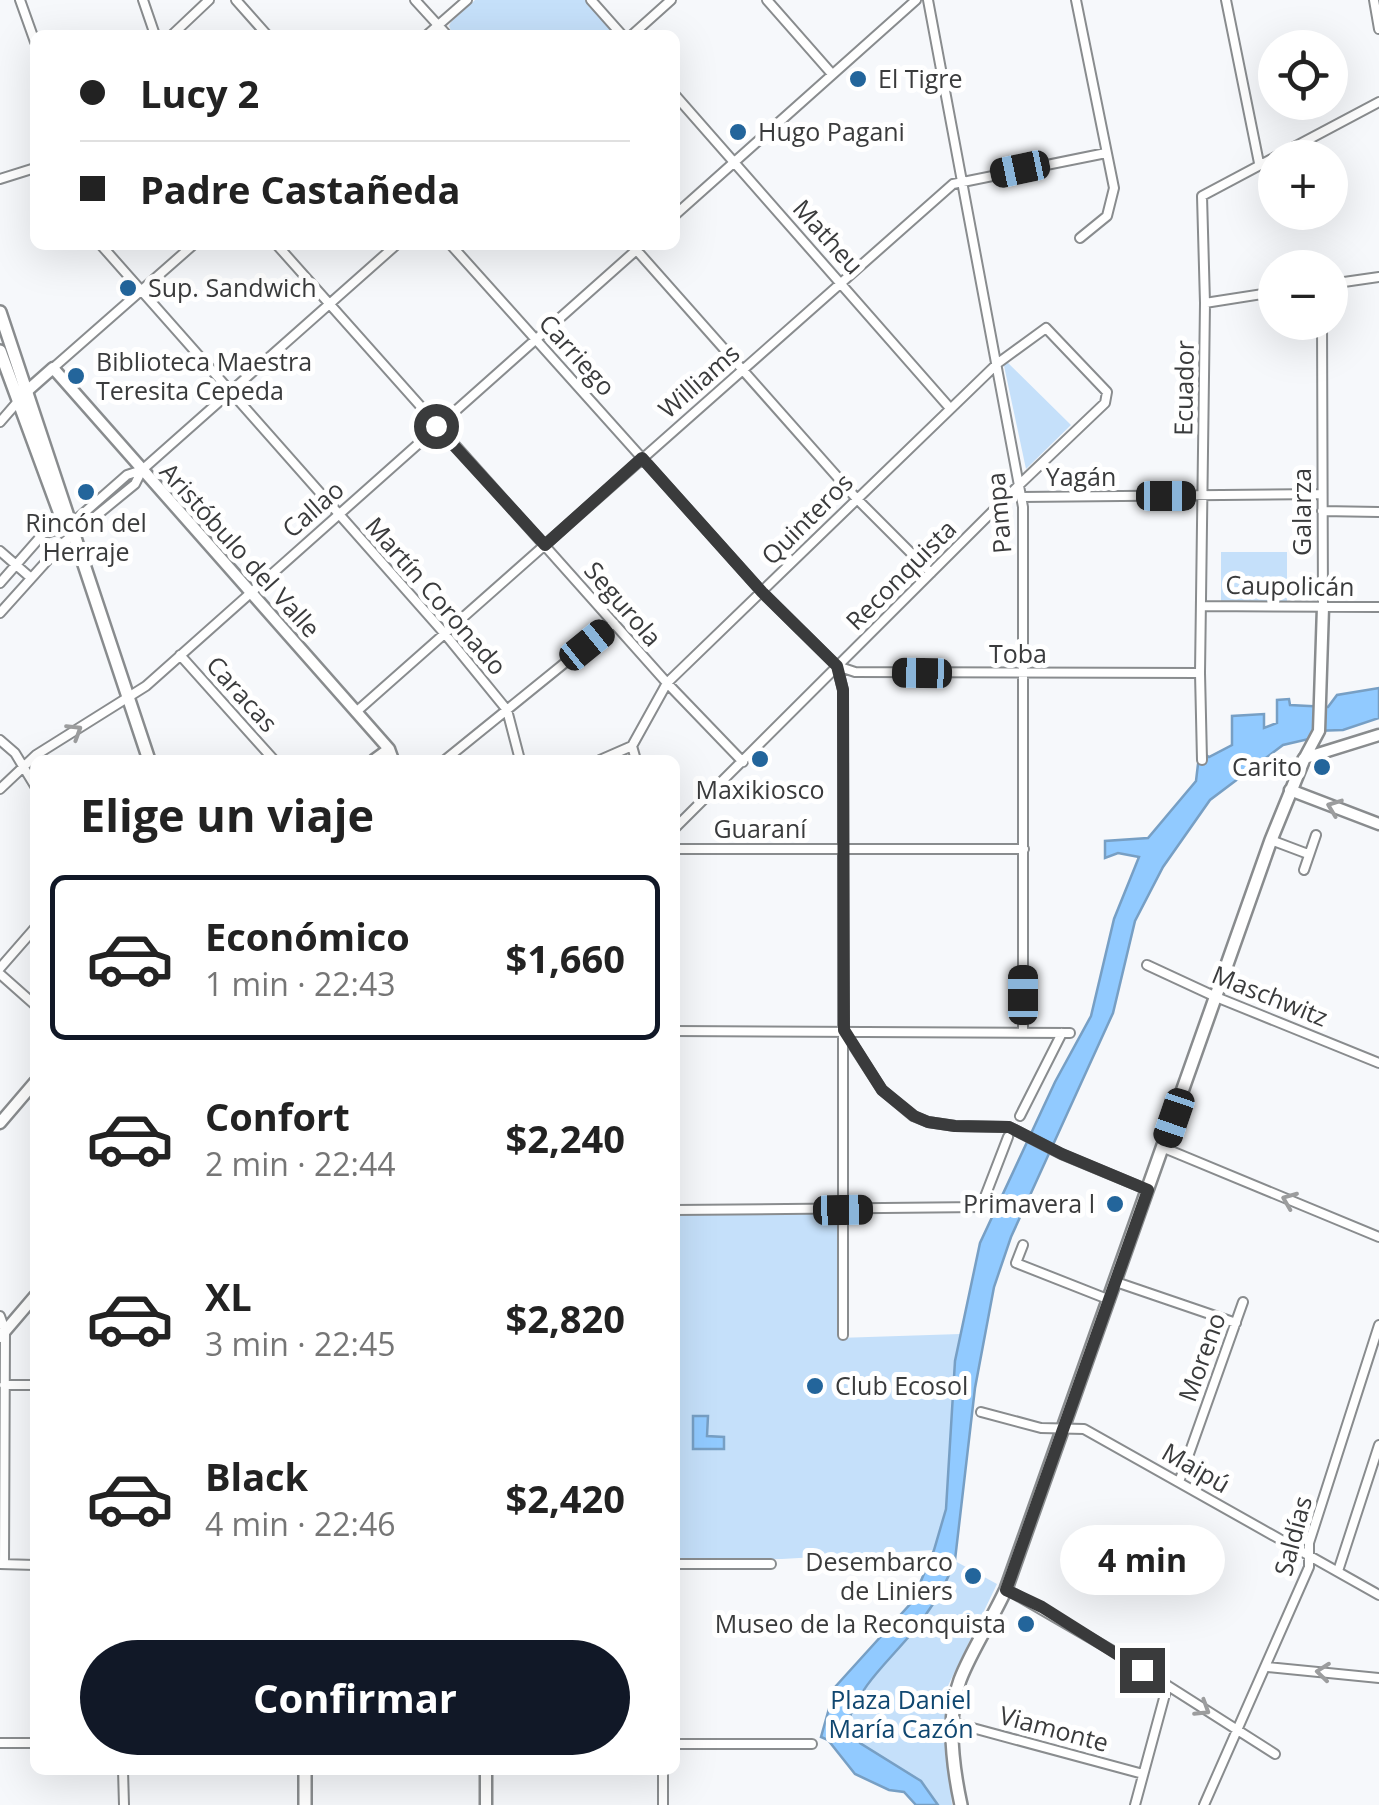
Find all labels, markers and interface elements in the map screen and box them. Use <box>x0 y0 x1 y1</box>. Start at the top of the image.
map controls <box>1258 30 1348 340</box>
button: locate <box>1258 30 1348 120</box>
place label: El Tigre <box>878 61 963 95</box>
text: Lucy 2 <box>140 67 259 119</box>
marker: El Tigre <box>847 68 869 90</box>
place label: Hugo Pagani <box>758 114 905 148</box>
marker: Hugo Pagani <box>727 121 749 143</box>
button: + <box>1258 140 1348 230</box>
car <box>988 148 1052 190</box>
text: Padre Castañeda <box>140 163 460 215</box>
street label: Matheu <box>786 192 871 281</box>
button: − <box>1258 250 1348 340</box>
place label: Sup. Sandwich <box>148 270 317 304</box>
marker: Sup. Sandwich <box>117 277 139 299</box>
street label: Carriego <box>532 306 624 403</box>
street label: Williams <box>650 336 746 425</box>
street label: Ecuador <box>1165 340 1201 436</box>
place label: Biblioteca Maestra Teresita Cepeda <box>96 344 312 407</box>
marker: Biblioteca Maestra Teresita Cepeda <box>65 365 87 387</box>
route start <box>414 404 459 449</box>
street label: Aristóbulo del Valle <box>153 455 328 644</box>
street label: Yagán <box>1046 459 1116 493</box>
street label: Quinteros <box>753 465 860 572</box>
street label: Galarza <box>1284 468 1318 556</box>
street label: Pampa <box>978 471 1018 555</box>
street label: Callao <box>274 472 350 544</box>
marker: Rincón del Herraje <box>75 481 97 503</box>
car <box>1136 481 1196 511</box>
place label: Rincón del Herraje <box>25 505 147 568</box>
street label: Martín Coronado <box>359 509 515 682</box>
street label: Reconquista <box>838 512 963 637</box>
street label: Segurola <box>577 554 670 653</box>
street label: Caupolicán <box>1225 567 1355 603</box>
car <box>554 614 620 676</box>
street label: Toba <box>989 636 1047 670</box>
street label: Caracas <box>199 648 286 739</box>
car <box>892 657 952 689</box>
one-way arrow <box>64 724 82 743</box>
marker: Maxikiosco <box>749 748 771 770</box>
place label: Carito <box>1232 749 1302 783</box>
marker: Carito <box>1311 756 1333 778</box>
place label: Maxikiosco <box>695 772 825 806</box>
text: Elige un viaje <box>80 784 374 845</box>
one-way arrow <box>1327 798 1344 818</box>
street label: Guaraní <box>713 811 807 845</box>
text: Económico <box>205 910 410 962</box>
icon: car <box>85 913 175 1003</box>
text: $1,660 <box>506 932 625 984</box>
street label: Maschwitz <box>1207 956 1333 1034</box>
text: 1 min · 22:43 <box>205 962 396 1005</box>
car <box>1008 965 1038 1025</box>
car <box>1150 1085 1198 1151</box>
text: Confort <box>205 1090 350 1142</box>
icon: car <box>85 1093 175 1183</box>
text: $2,240 <box>506 1112 625 1164</box>
text: 2 min · 22:44 <box>205 1142 396 1185</box>
place label: Primavera l <box>963 1186 1095 1220</box>
one-way arrow <box>1281 1192 1299 1212</box>
marker: Primavera l <box>1104 1193 1126 1215</box>
car <box>813 1194 873 1226</box>
text: XL <box>205 1270 252 1322</box>
icon: car <box>85 1273 175 1363</box>
text: $2,820 <box>506 1292 625 1344</box>
street label: Moreno <box>1169 1308 1233 1406</box>
text: 3 min · 22:45 <box>205 1322 396 1365</box>
place label: Club Ecosol <box>835 1368 968 1402</box>
marker: Club Ecosol <box>804 1375 826 1397</box>
street label: Maipú <box>1156 1434 1237 1500</box>
text: Black <box>205 1450 308 1502</box>
icon: car <box>85 1453 175 1543</box>
text: $2,420 <box>506 1472 625 1524</box>
street label: Saldías <box>1265 1492 1319 1579</box>
text: 4 min · 22:46 <box>205 1502 396 1545</box>
callout: 4 min <box>1060 1525 1224 1595</box>
text: 4 min <box>1098 1538 1187 1581</box>
place label: Desembarco de Liniers <box>805 1544 953 1607</box>
marker: Desembarco de Liniers <box>962 1565 984 1587</box>
place label: Museo de la Reconquista <box>715 1606 1006 1640</box>
marker: Museo de la Reconquista <box>1015 1613 1037 1635</box>
button: Confirmar <box>80 1640 630 1755</box>
route end <box>1120 1648 1165 1693</box>
one-way arrow <box>1315 1662 1331 1683</box>
park label: Plaza Daniel María Cazón <box>828 1682 974 1745</box>
street label: Viamonte <box>996 1697 1113 1759</box>
one-way arrow <box>1192 1697 1210 1716</box>

